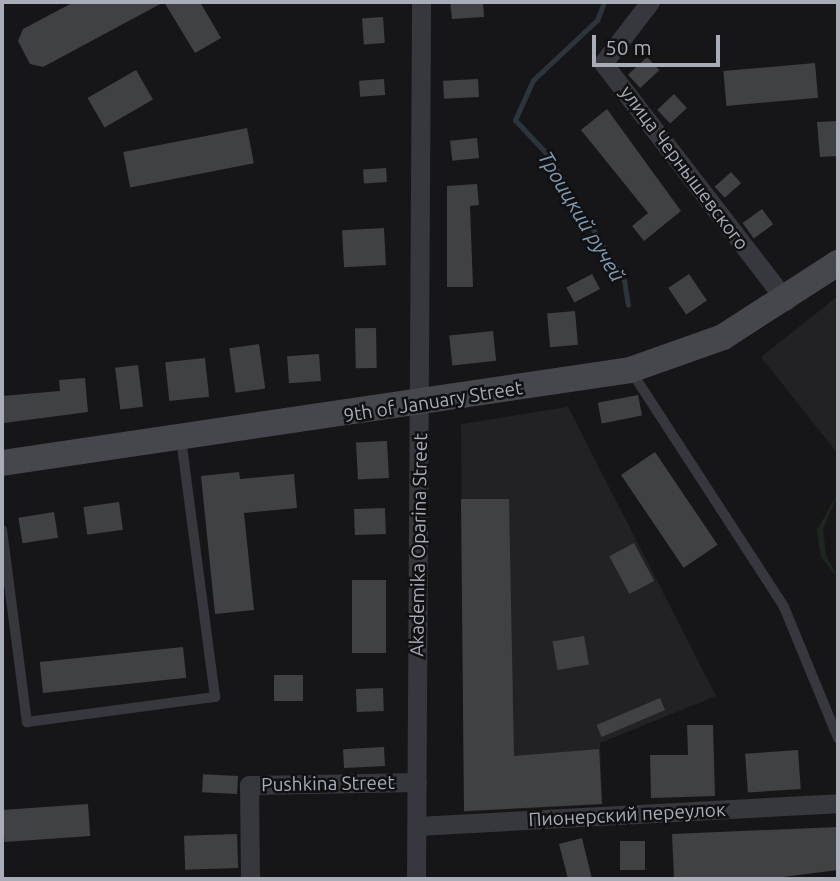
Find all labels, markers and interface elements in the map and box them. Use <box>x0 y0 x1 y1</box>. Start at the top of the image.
scale bar <box>595 21 723 65</box>
text: 50 m <box>605 35 652 59</box>
street label: улица Чернышевского <box>615 82 753 254</box>
water label: Троицкий ручей <box>533 146 631 286</box>
street label: 9th of January Street <box>342 377 524 427</box>
street label: Akademika Oparina Street <box>406 433 432 657</box>
street label: Pushkina Street <box>261 771 395 797</box>
street label: Пионерский переулок <box>528 798 726 832</box>

